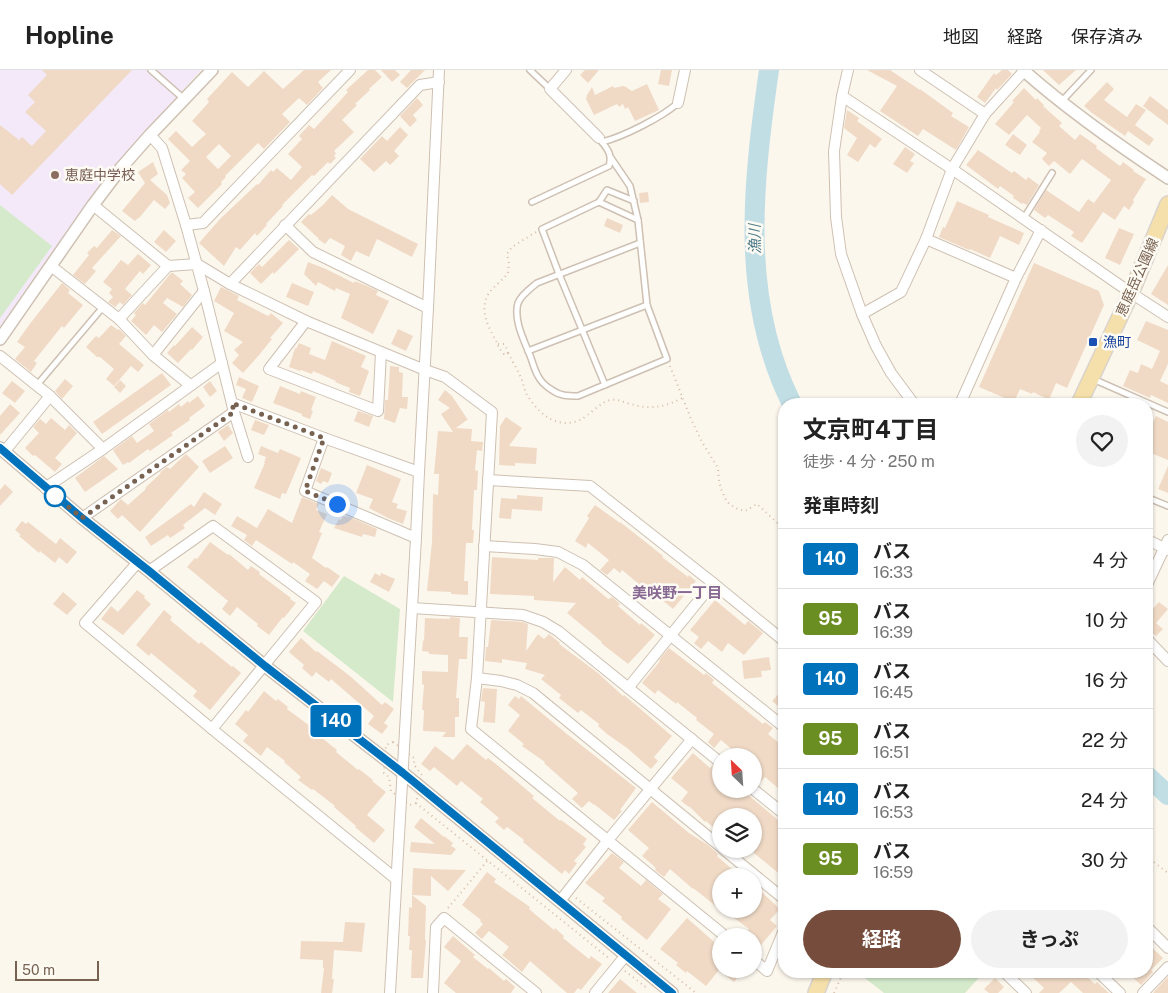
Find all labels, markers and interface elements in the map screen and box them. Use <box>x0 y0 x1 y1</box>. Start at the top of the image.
text: Hopline <box>25 21 114 49</box>
text: 地図 <box>943 26 979 47</box>
text: 経路 <box>1007 26 1043 47</box>
text: 保存済み <box>1071 26 1143 47</box>
place label: 恵庭中学校 <box>65 167 135 183</box>
marker: 恵庭中学校 <box>49 169 61 181</box>
water label: 漁川 <box>746 222 763 254</box>
street label: 恵庭岳公園線 <box>1113 235 1161 319</box>
place label: 漁町 <box>1103 334 1131 350</box>
marker: 漁町 <box>1087 336 1099 348</box>
text: 文京町4丁目 <box>803 415 939 443</box>
button: heart <box>1076 415 1128 467</box>
text: 徒歩 · 4 分 · 250 m <box>803 452 935 471</box>
unlabelled marker <box>44 485 66 507</box>
your location <box>325 492 350 517</box>
text: 発車時刻 <box>803 494 879 516</box>
text: バス <box>873 540 911 562</box>
text: 140 <box>815 548 846 569</box>
text: 4 分 <box>1092 549 1128 571</box>
text: 16:33 <box>873 563 913 582</box>
district label: 美咲野一丁目 <box>632 584 722 601</box>
text: バス <box>873 600 911 622</box>
text: 95 <box>818 608 843 629</box>
text: 10 分 <box>1085 609 1128 631</box>
text: 16:39 <box>873 623 913 642</box>
text: バス <box>873 660 911 682</box>
text: 140 <box>815 668 846 689</box>
text: 16 分 <box>1085 669 1128 691</box>
text: 16:45 <box>873 683 913 702</box>
line badge: 140 <box>307 705 365 737</box>
text: 140 <box>320 710 352 731</box>
text: バス <box>873 720 911 742</box>
text: 95 <box>818 728 843 749</box>
text: 22 分 <box>1082 729 1128 751</box>
text: 16:51 <box>873 743 910 762</box>
north arrow <box>712 748 762 798</box>
map controls <box>712 748 762 978</box>
text: バス <box>873 780 911 802</box>
text: 140 <box>815 788 846 809</box>
text: 24 分 <box>1081 789 1128 811</box>
text: 16:53 <box>873 803 913 822</box>
button: layers <box>712 808 762 858</box>
text: バス <box>873 840 911 862</box>
text: 95 <box>818 848 843 869</box>
text: 30 分 <box>1081 849 1128 871</box>
text: 16:59 <box>873 863 913 882</box>
button: + <box>712 868 762 918</box>
button: 経路 <box>803 910 961 968</box>
button: きっぷ <box>971 910 1128 968</box>
button: − <box>712 928 762 978</box>
scale bar <box>15 958 99 981</box>
text: 50 m <box>22 962 55 978</box>

